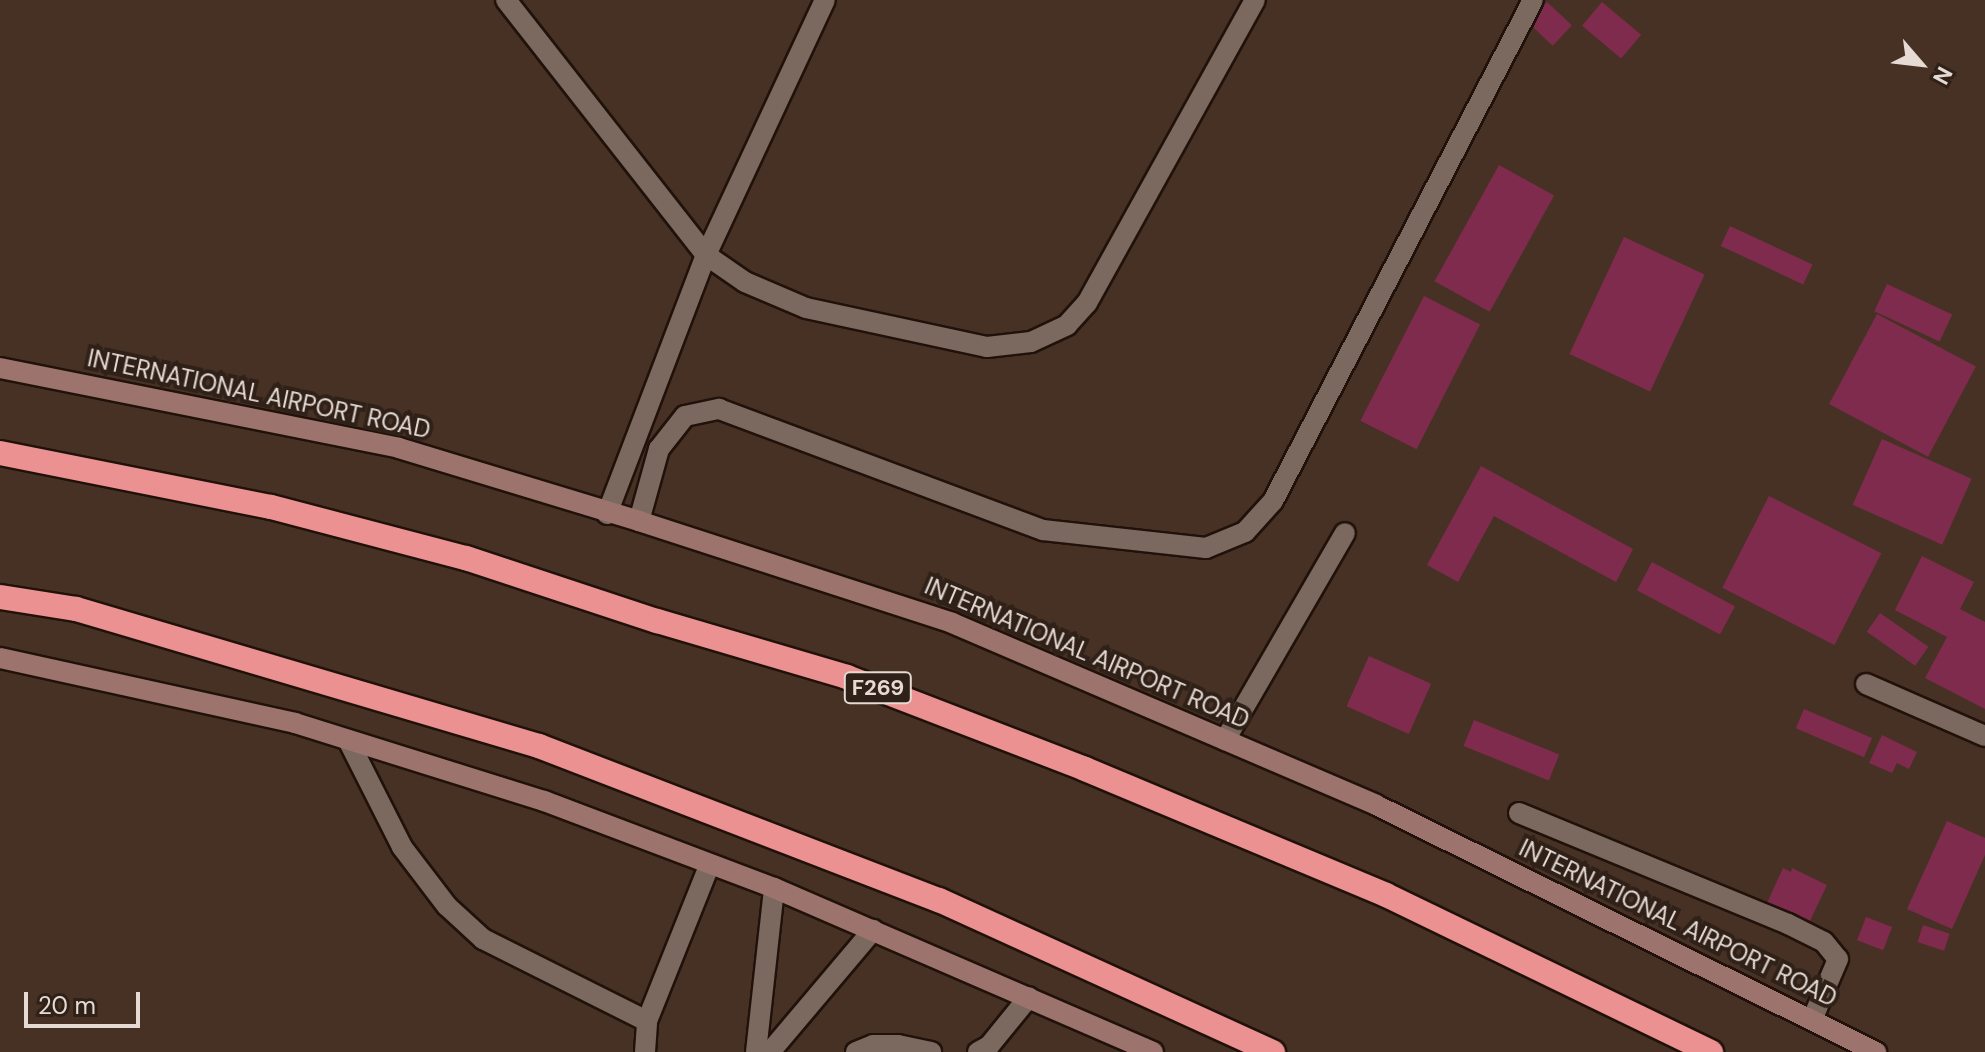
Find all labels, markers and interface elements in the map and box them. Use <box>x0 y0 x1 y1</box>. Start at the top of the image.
north arrow <box>1881 24 1961 104</box>
text: N <box>1926 62 1959 89</box>
street label: INTERNATIONAL AIRPORT ROAD <box>85 344 433 444</box>
street label: INTERNATIONAL AIRPORT ROAD <box>920 571 1254 735</box>
road number: F269 <box>842 670 914 706</box>
street label: INTERNATIONAL AIRPORT ROAD <box>1514 833 1842 1013</box>
scale bar <box>28 976 144 1026</box>
text: 20 m <box>38 990 96 1021</box>

